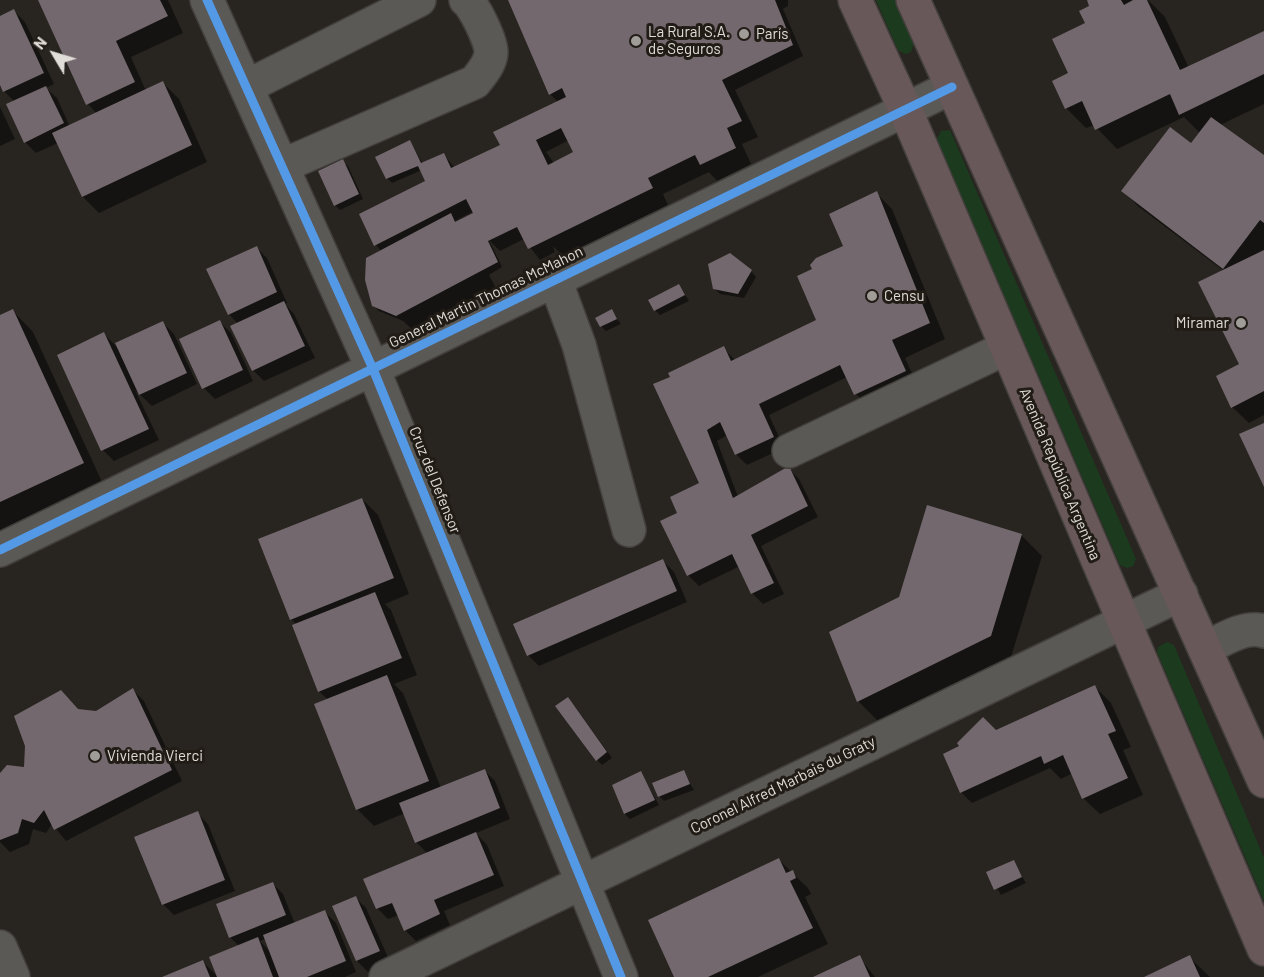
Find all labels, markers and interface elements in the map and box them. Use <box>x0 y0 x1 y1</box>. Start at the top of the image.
place label: La Rural S.A. de Seguros <box>648 23 730 58</box>
north arrow <box>24 24 84 84</box>
place label: París <box>756 25 788 43</box>
marker: París <box>737 27 751 41</box>
text: N <box>29 33 50 53</box>
marker: La Rural S.A. de Seguros <box>629 34 643 48</box>
street label: General Martin Thomas McMahon <box>386 242 586 352</box>
place label: Censu <box>884 287 924 305</box>
marker: Censu <box>865 289 879 303</box>
place label: Miramar <box>1176 314 1229 332</box>
marker: Miramar <box>1234 316 1248 330</box>
street label: Avenida República Argentina <box>1016 385 1104 563</box>
street label: Cruz del Defensor <box>405 424 465 536</box>
street label: Coronel Alfred Marbais du Graty <box>688 732 878 838</box>
place label: Vivienda Vierci <box>107 747 203 765</box>
marker: Vivienda Vierci <box>88 749 102 763</box>

